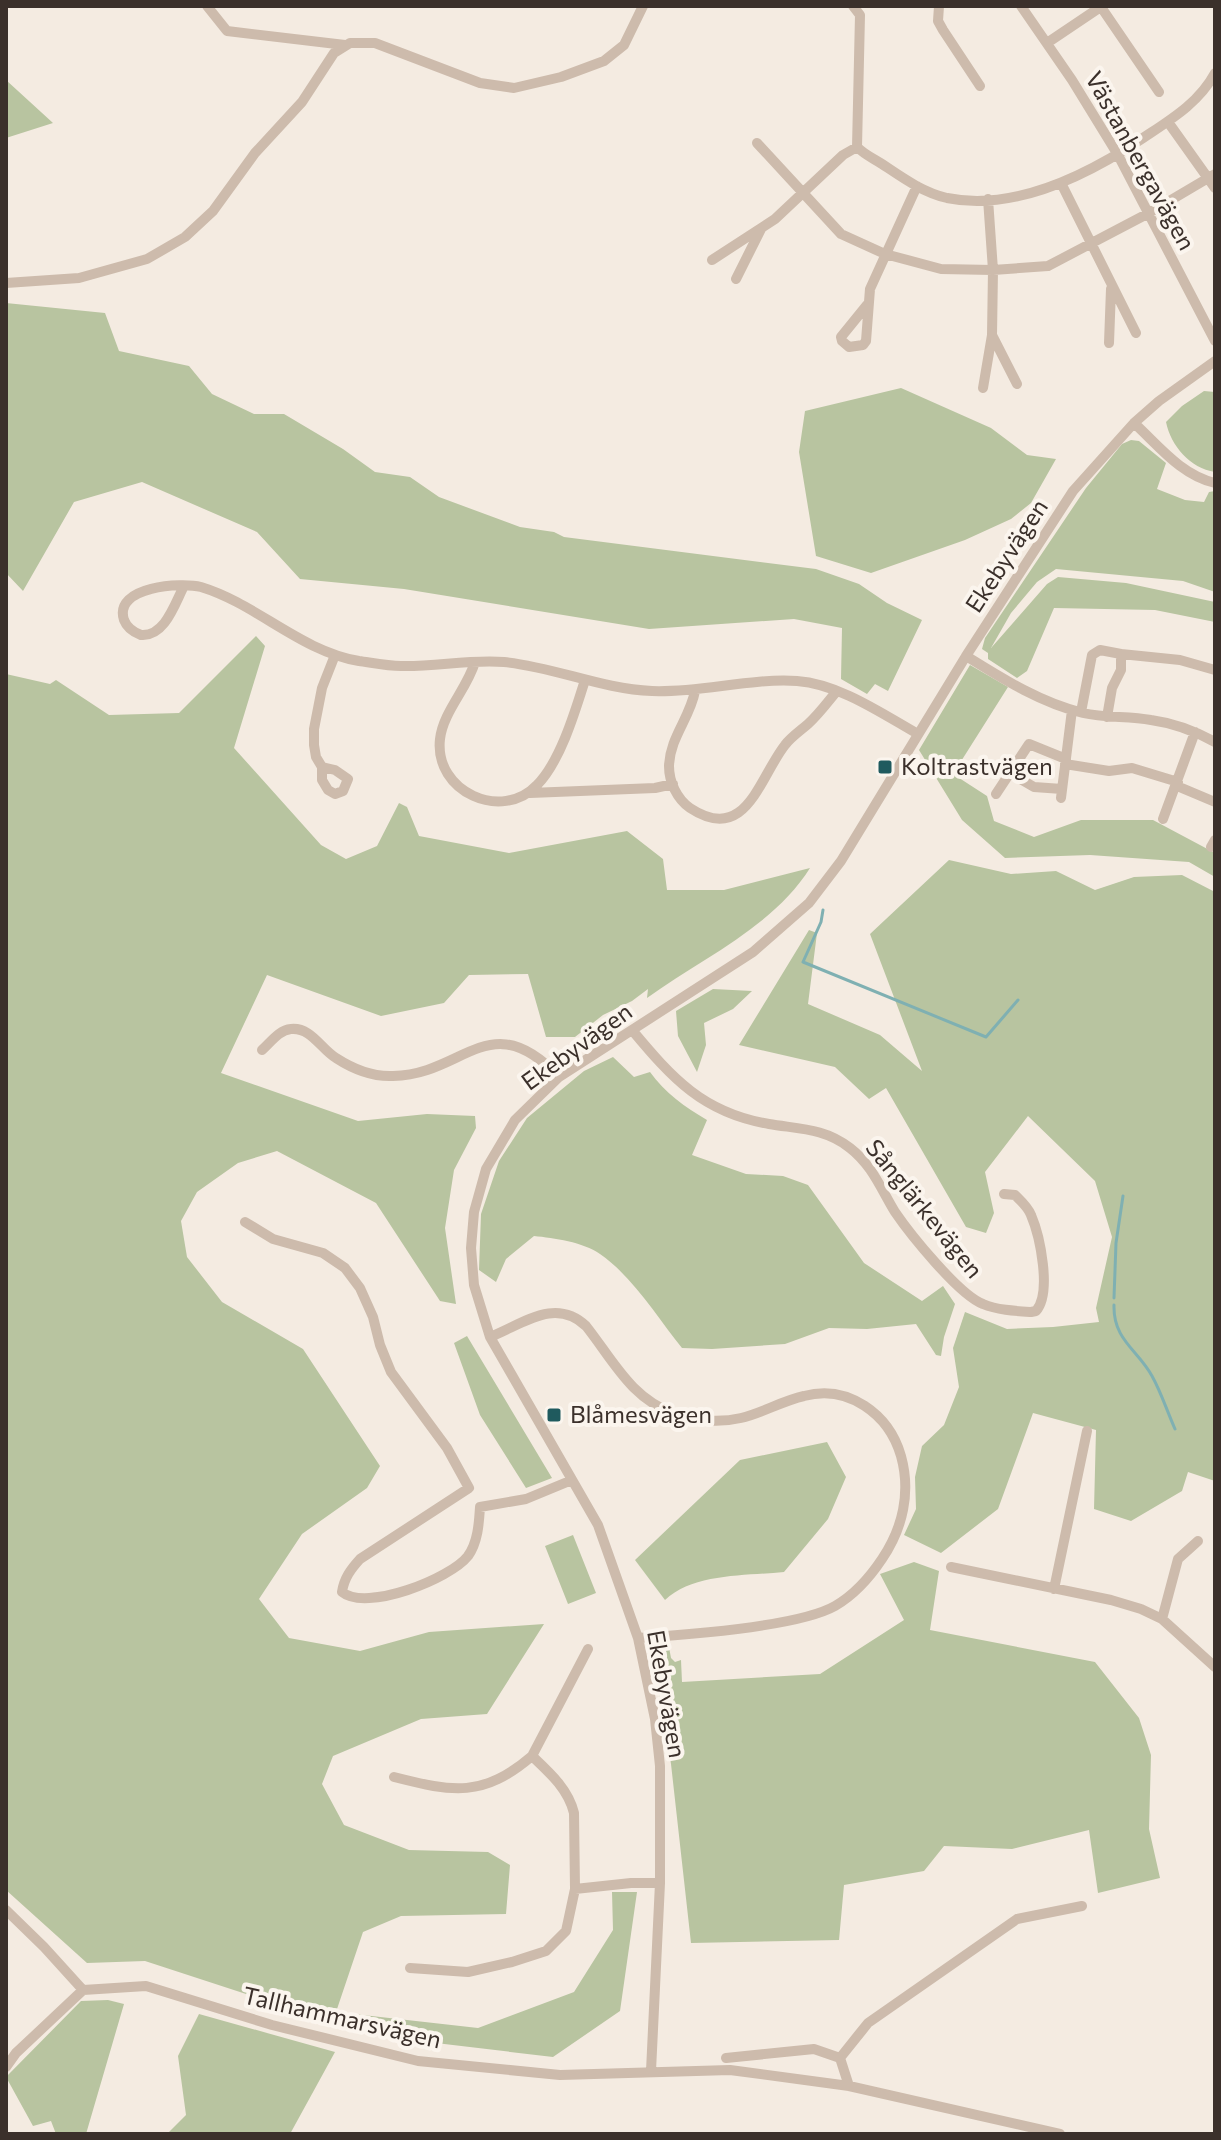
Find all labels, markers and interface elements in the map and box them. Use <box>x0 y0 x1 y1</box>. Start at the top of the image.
street label: Västanbergavägen <box>1080 66 1202 255</box>
street label: Ekebyvägen <box>958 493 1053 617</box>
place label: Koltrastvägen <box>901 751 1053 780</box>
marker: Koltrastvägen <box>876 758 894 776</box>
street label: Ekebyvägen <box>515 996 637 1096</box>
street label: Sånglärkevägen <box>860 1133 990 1283</box>
place label: Blåmesvägen <box>570 1399 712 1428</box>
marker: Blåmesvägen <box>545 1406 563 1424</box>
street label: Ekebyvägen <box>642 1628 693 1760</box>
street label: Tallhammarsvägen <box>240 1980 444 2053</box>

